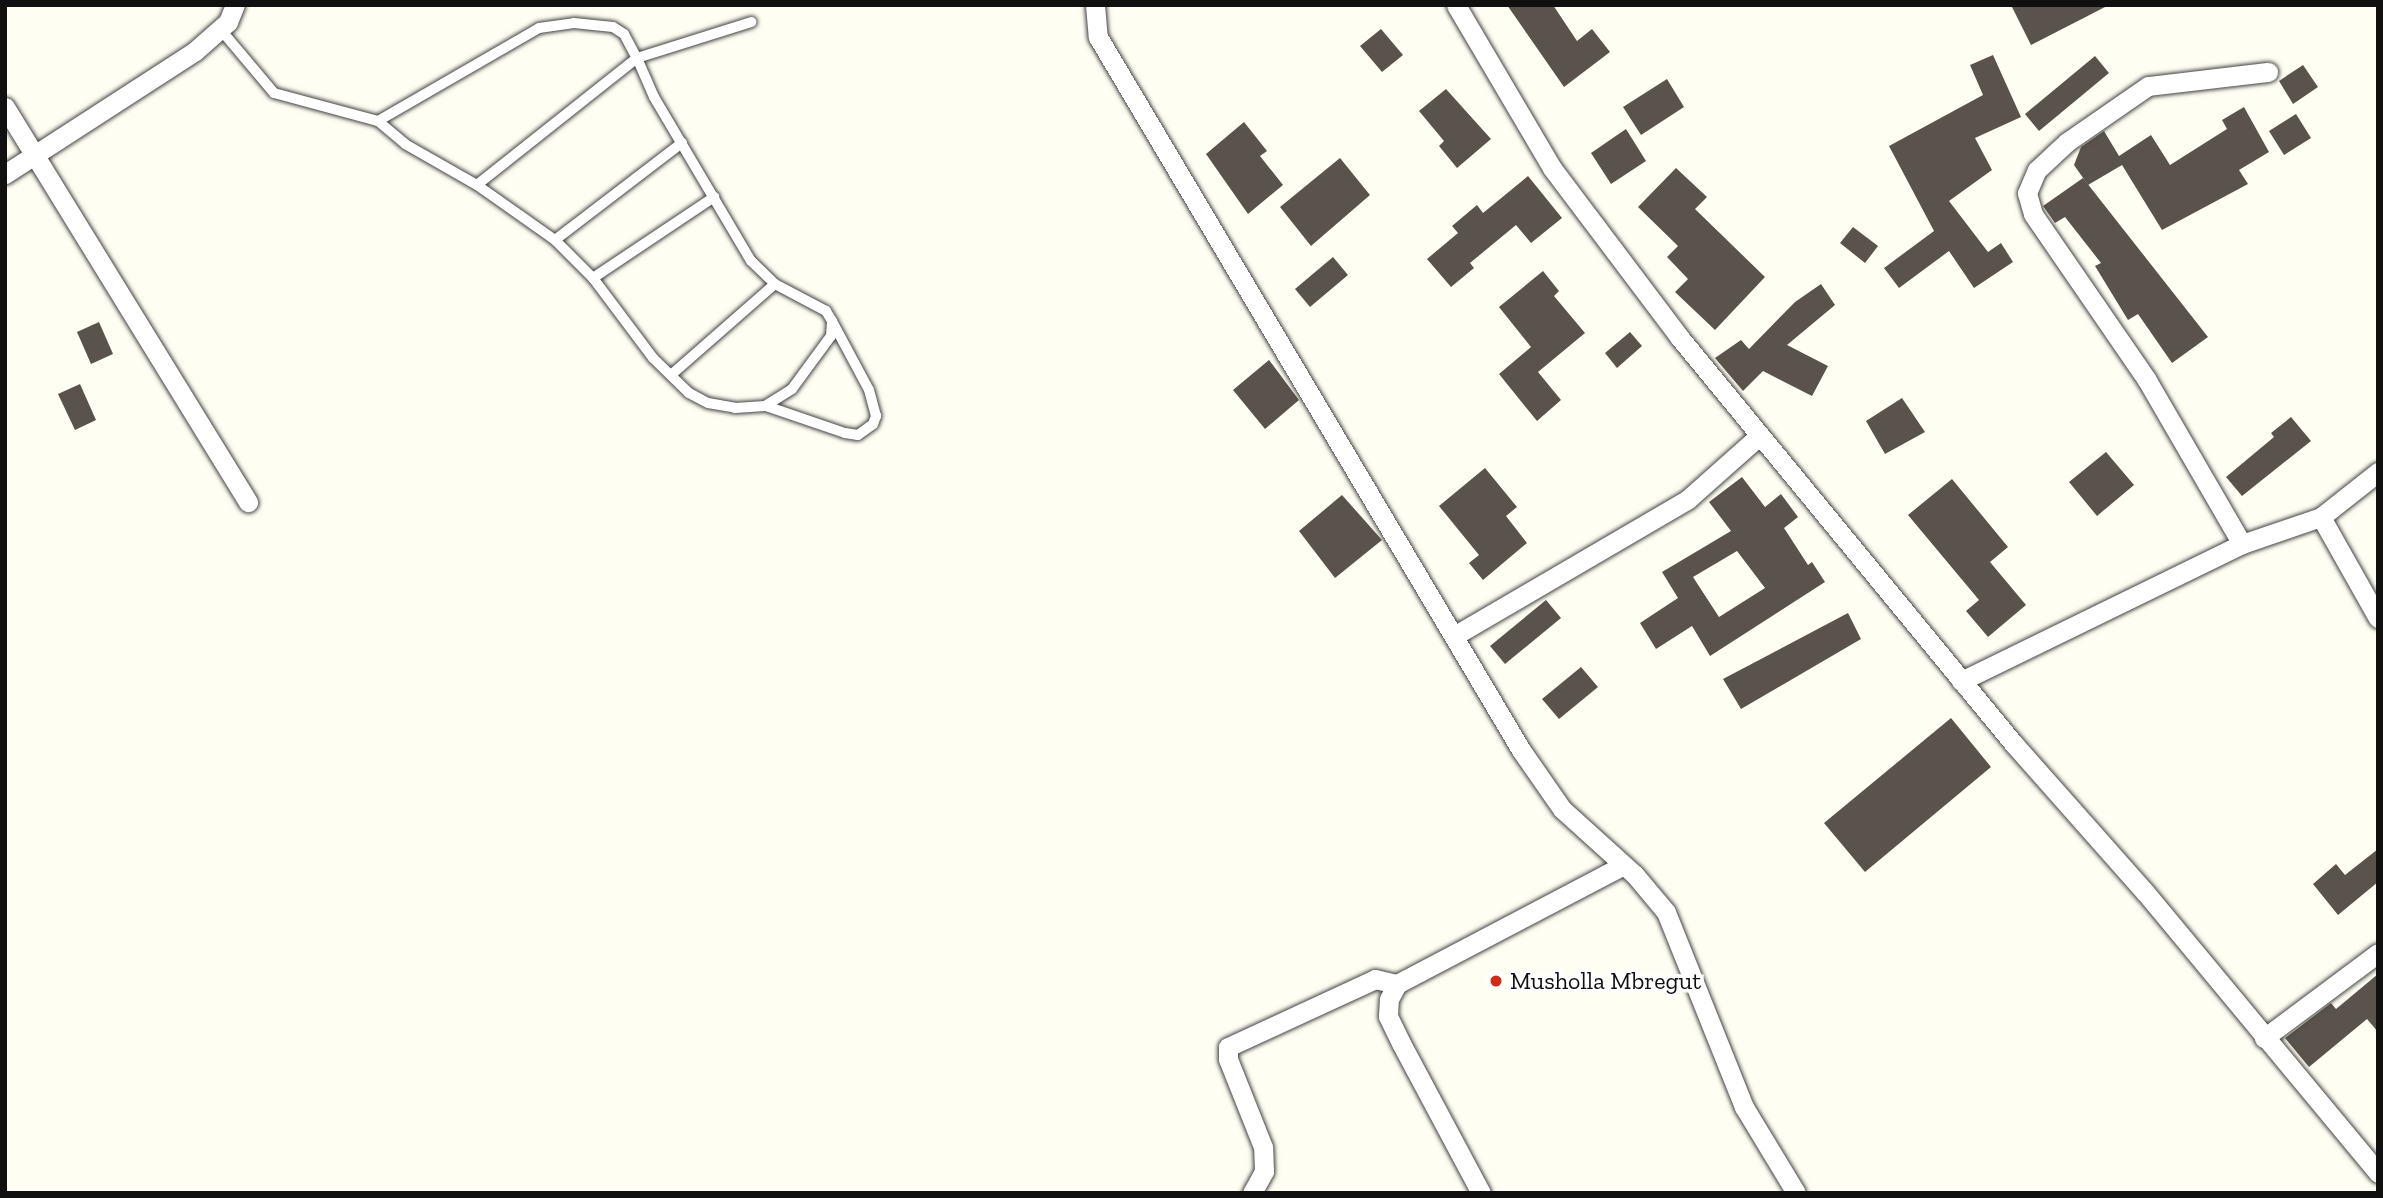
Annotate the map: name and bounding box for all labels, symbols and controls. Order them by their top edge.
place label: Musholla Mbregut [1510,967,1701,995]
marker: Musholla Mbregut [1488,973,1504,989]

